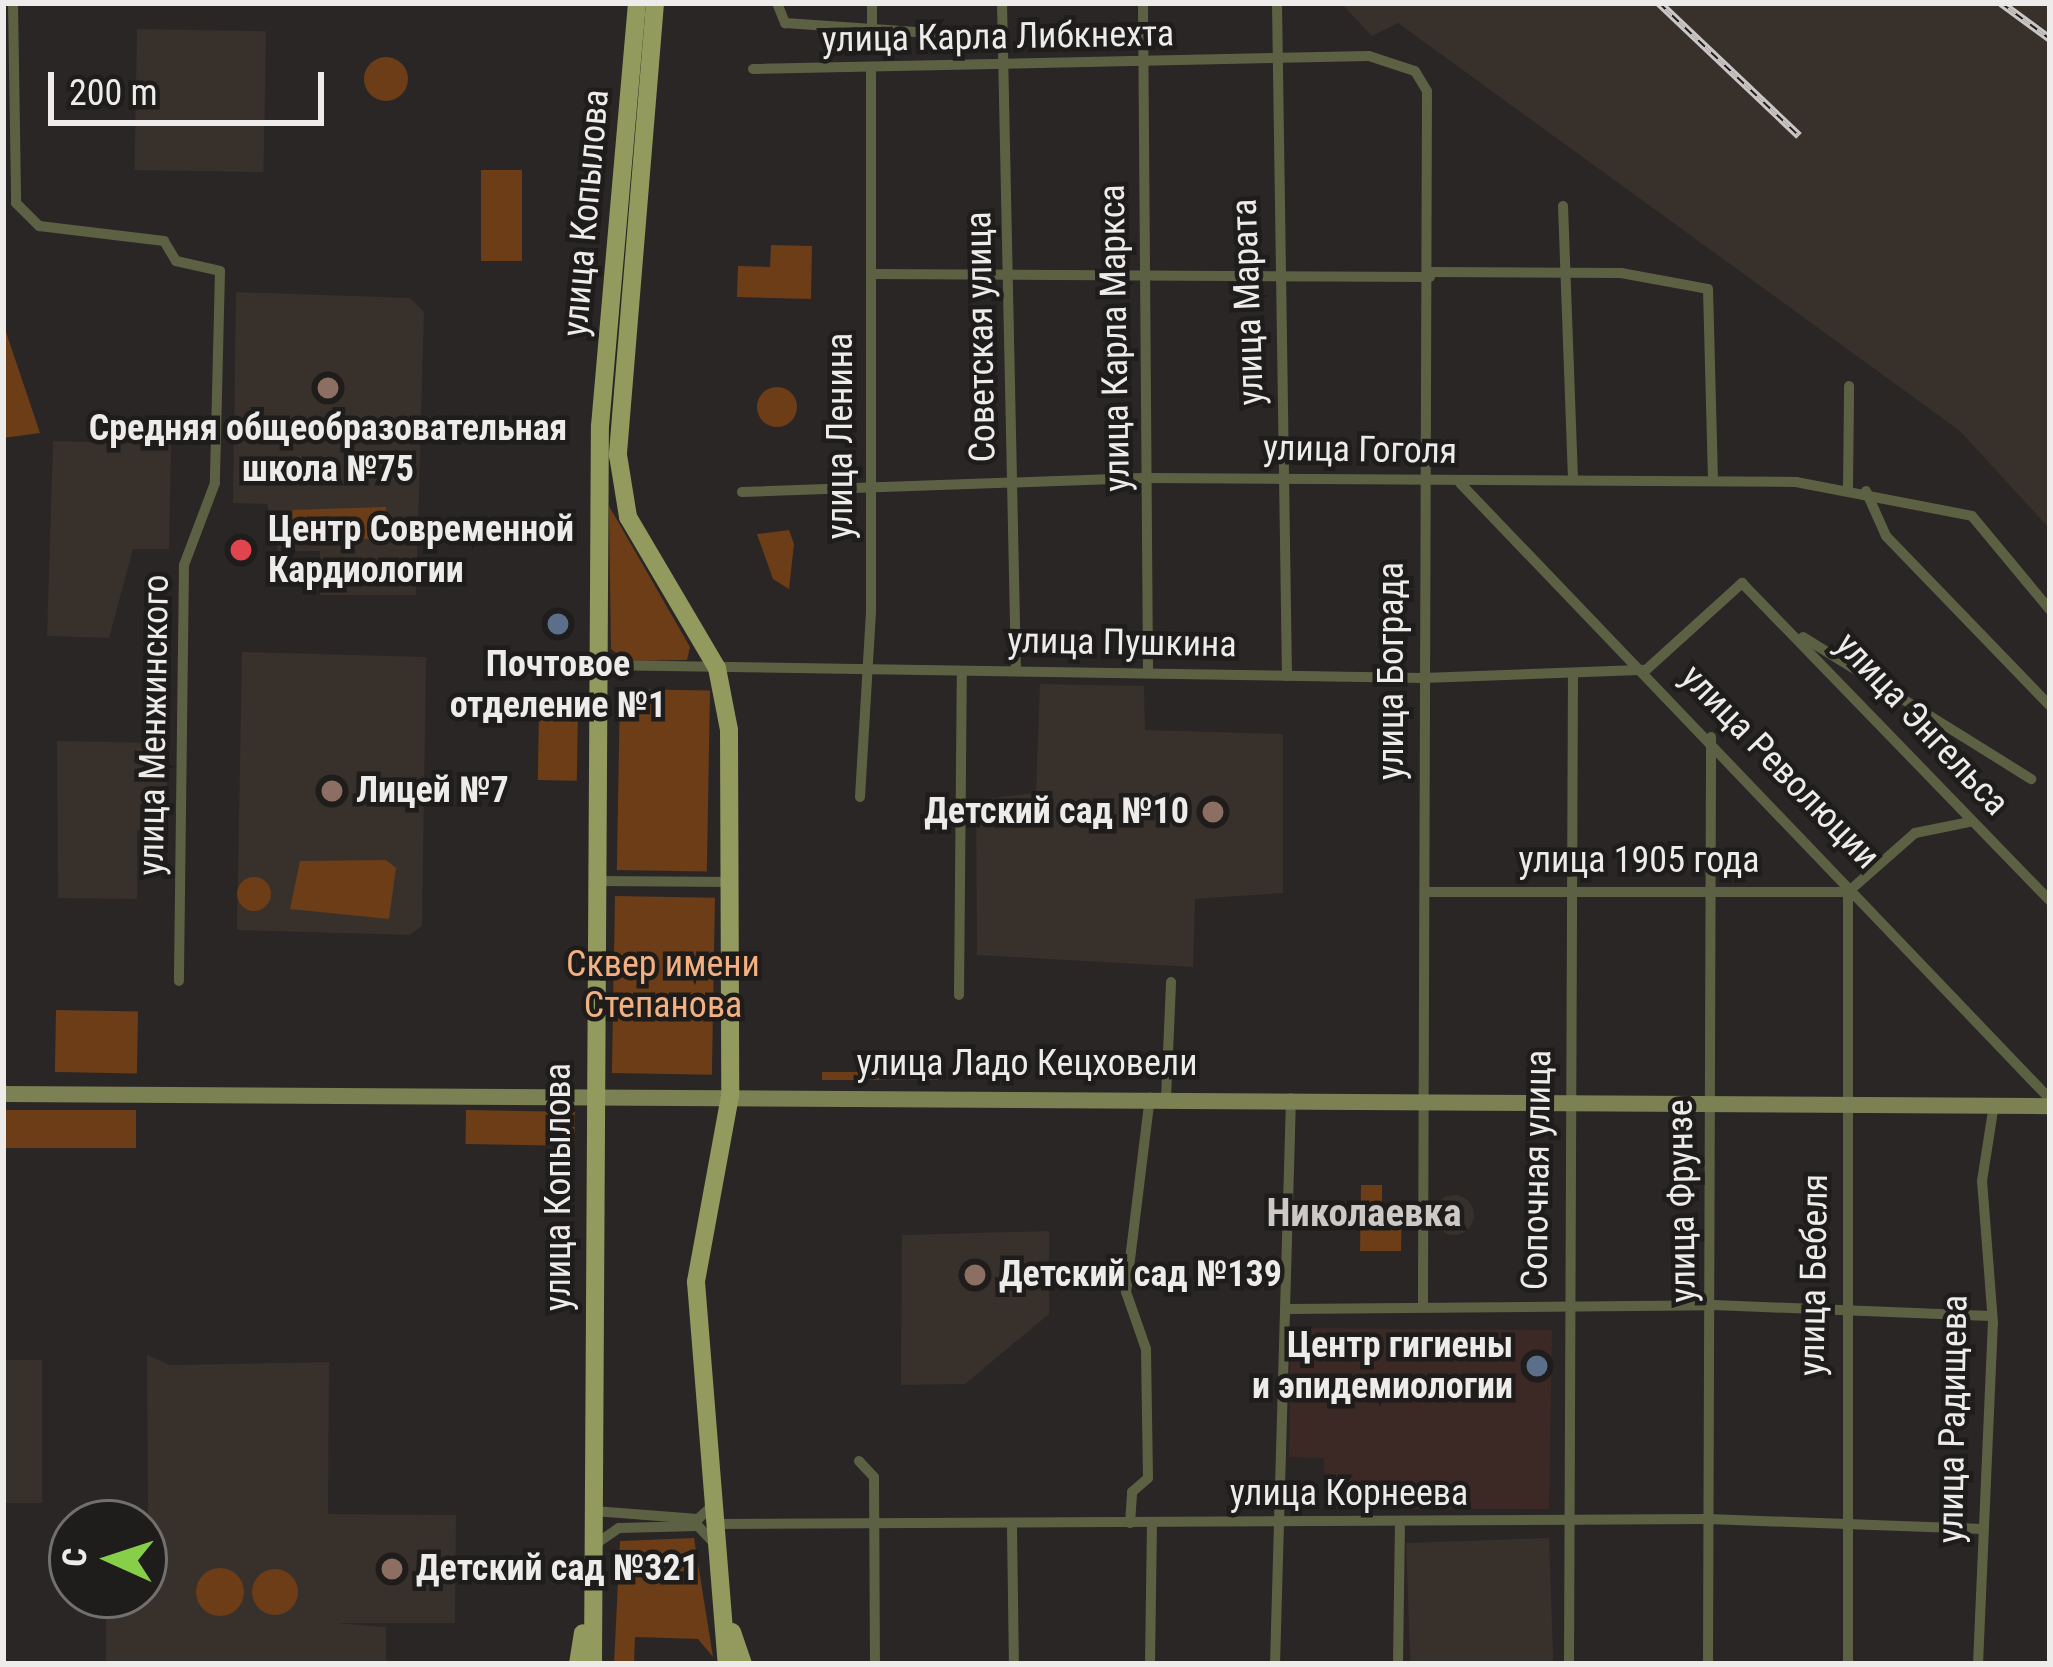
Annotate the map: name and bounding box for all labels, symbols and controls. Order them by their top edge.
street label: улица Карла Либкнехта [821,12,1175,62]
scale bar [54,48,330,122]
text: 200 m [69,72,158,114]
street label: улица Копылова [554,88,618,338]
street label: улица Карла Маркса [1091,184,1139,492]
street label: улица Марата [1223,198,1273,406]
street label: Советская улица [957,211,1005,463]
street label: улица Ленина [819,333,863,539]
marker: Средняя общеобразовательная школа №75 [315,375,341,401]
place label: Средняя общеобразовательная школа №75 [89,406,567,491]
street label: улица Гоголя [1263,427,1457,473]
place label: Центр Современной Кардиологии [268,507,574,592]
marker: Центр Современной Кардиологии [225,534,257,566]
street label: улица Бограда [1370,562,1414,780]
street label: улица Менжинского [130,574,178,876]
marker: Почтовое отделение №1 [545,611,571,637]
street label: улица Пушкина [1007,619,1237,667]
street label: улица Энгельса [1826,624,2018,824]
place label: Почтовое отделение №1 [450,642,666,727]
street label: улица Революции [1672,656,1888,878]
place label: Лицей №7 [356,769,509,813]
marker: Лицей №7 [319,778,345,804]
place label: Детский сад №10 [924,790,1189,834]
marker: Детский сад №10 [1200,799,1226,825]
street label: улица 1905 года [1518,839,1760,883]
park label: Сквер имени Степанова [566,942,760,1027]
street label: улица Ладо Кецховели [856,1042,1198,1086]
street label: Сопочная улица [1513,1049,1561,1291]
street label: улица Копылова [537,1063,581,1311]
street label: улица Фрунзе [1659,1099,1705,1303]
street label: улица Бебеля [1791,1174,1837,1376]
district label: Николаевка [1266,1190,1462,1236]
place label: Детский сад №139 [999,1253,1282,1297]
marker: Детский сад №139 [962,1262,988,1288]
street label: улица Радищева [1929,1294,1977,1544]
place label: Центр гигиены и эпидемиологии [1252,1323,1513,1408]
marker: Центр гигиены и эпидемиологии [1524,1353,1550,1379]
street label: улица Корнеева [1230,1472,1468,1516]
north arrow [48,1499,168,1619]
text: С [55,1547,95,1568]
place label: Детский сад №321 [416,1547,699,1591]
marker: Детский сад №321 [379,1556,405,1582]

